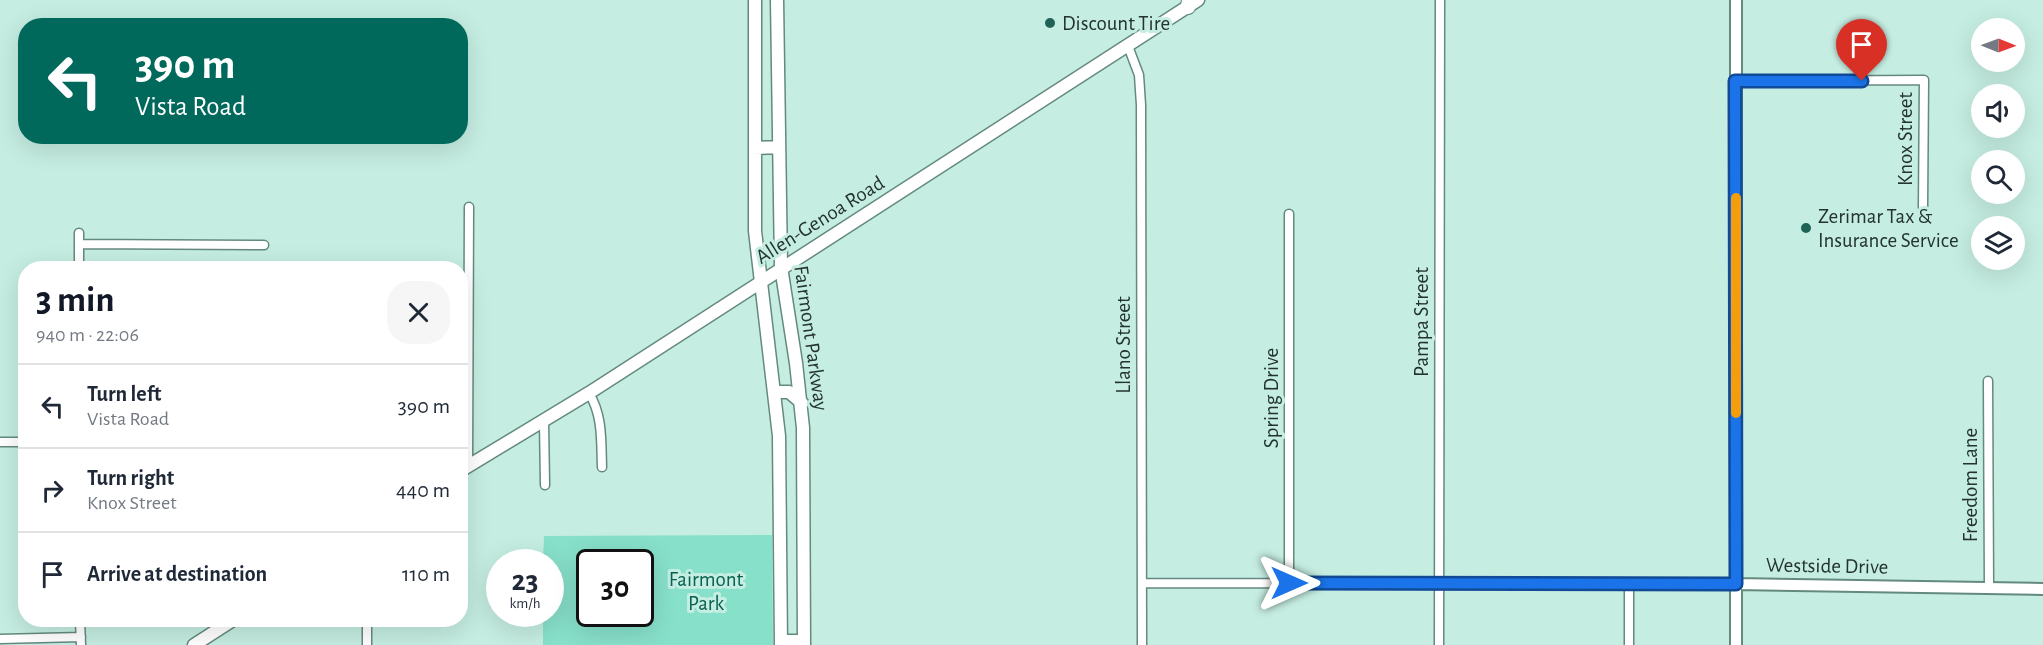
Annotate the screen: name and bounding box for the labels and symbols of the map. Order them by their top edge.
place label: Discount Tire [1062,13,1170,34]
marker: Discount Tire [1043,16,1057,30]
north arrow [1971,18,2025,72]
pin [1836,19,1887,81]
street label: Knox Street [1895,92,1916,186]
street label: Allen-Genoa Road [752,172,888,268]
place label: Zerimar Tax & Insurance Service [1818,206,1959,251]
marker: Zerimar Tax & Insurance Service [1799,221,1813,235]
street label: Fairmont Parkway [790,264,832,412]
street label: Pampa Street [1411,267,1432,377]
street label: Llano Street [1113,296,1134,394]
street label: Spring Drive [1261,348,1282,448]
street label: Freedom Lane [1960,428,1981,542]
speed limit sign: 30 [576,549,654,627]
position arrow [1257,551,1321,615]
street label: Westside Drive [1766,554,1888,578]
park label: Fairmont Park [669,569,744,614]

